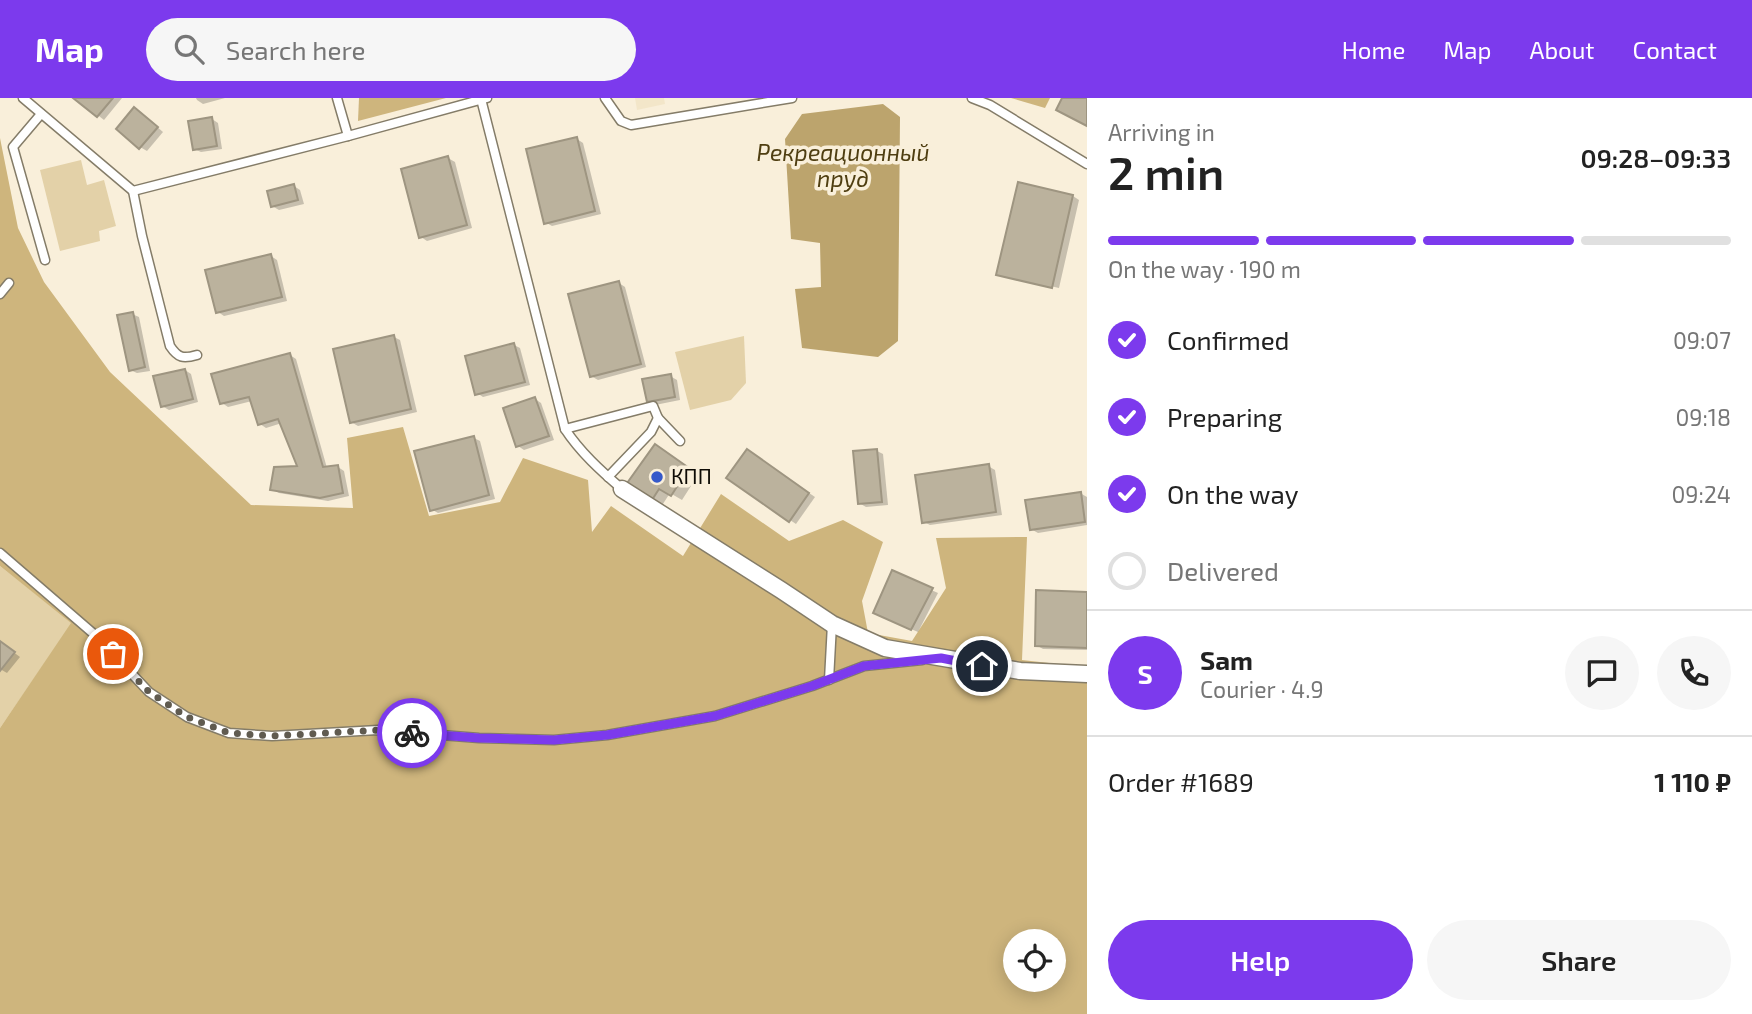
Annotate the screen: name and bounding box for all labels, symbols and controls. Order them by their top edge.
search box [146,18,636,81]
text: Map [35,29,104,69]
icon: search [170,30,208,68]
text: Search here [226,34,365,65]
text: Home [1342,35,1405,64]
text: Map [1443,35,1491,64]
text: About [1529,35,1595,64]
text: Contact [1633,35,1717,64]
text: Arriving in [1108,118,1215,146]
water label: Рекреационный пруд [756,138,930,192]
text: 09:28–09:33 [1581,142,1731,173]
text: 2 min [1108,144,1224,199]
text: On the way · 190 m [1108,255,1301,283]
icon: check [1108,321,1146,359]
text: Confirmed [1167,324,1290,355]
text: 09:07 [1673,326,1731,354]
icon: check [1108,398,1146,436]
text: Preparing [1167,401,1282,432]
text: 09:18 [1675,403,1731,431]
place label: КПП [671,463,712,488]
marker: КПП [649,469,665,485]
icon: check [1108,475,1146,513]
text: On the way [1167,478,1298,509]
text: 09:24 [1671,480,1731,508]
text: Delivered [1167,555,1279,586]
pin [83,624,143,684]
icon: bag [94,635,132,673]
pin [952,636,1012,696]
button: chat [1565,636,1639,710]
button: phone [1657,636,1731,710]
text: Sam [1200,644,1253,675]
icon: home [963,647,1001,685]
text: S [1137,658,1153,689]
text: Courier · 4.9 [1200,675,1324,703]
courier [377,698,447,768]
icon: bike [393,714,431,752]
text: Order #1689 [1108,766,1254,797]
text: 1 110 ₽ [1654,766,1731,797]
button: Help [1108,920,1413,1000]
button: Share [1427,920,1731,1000]
map controls [1003,929,1066,992]
button: locate [1003,929,1066,992]

